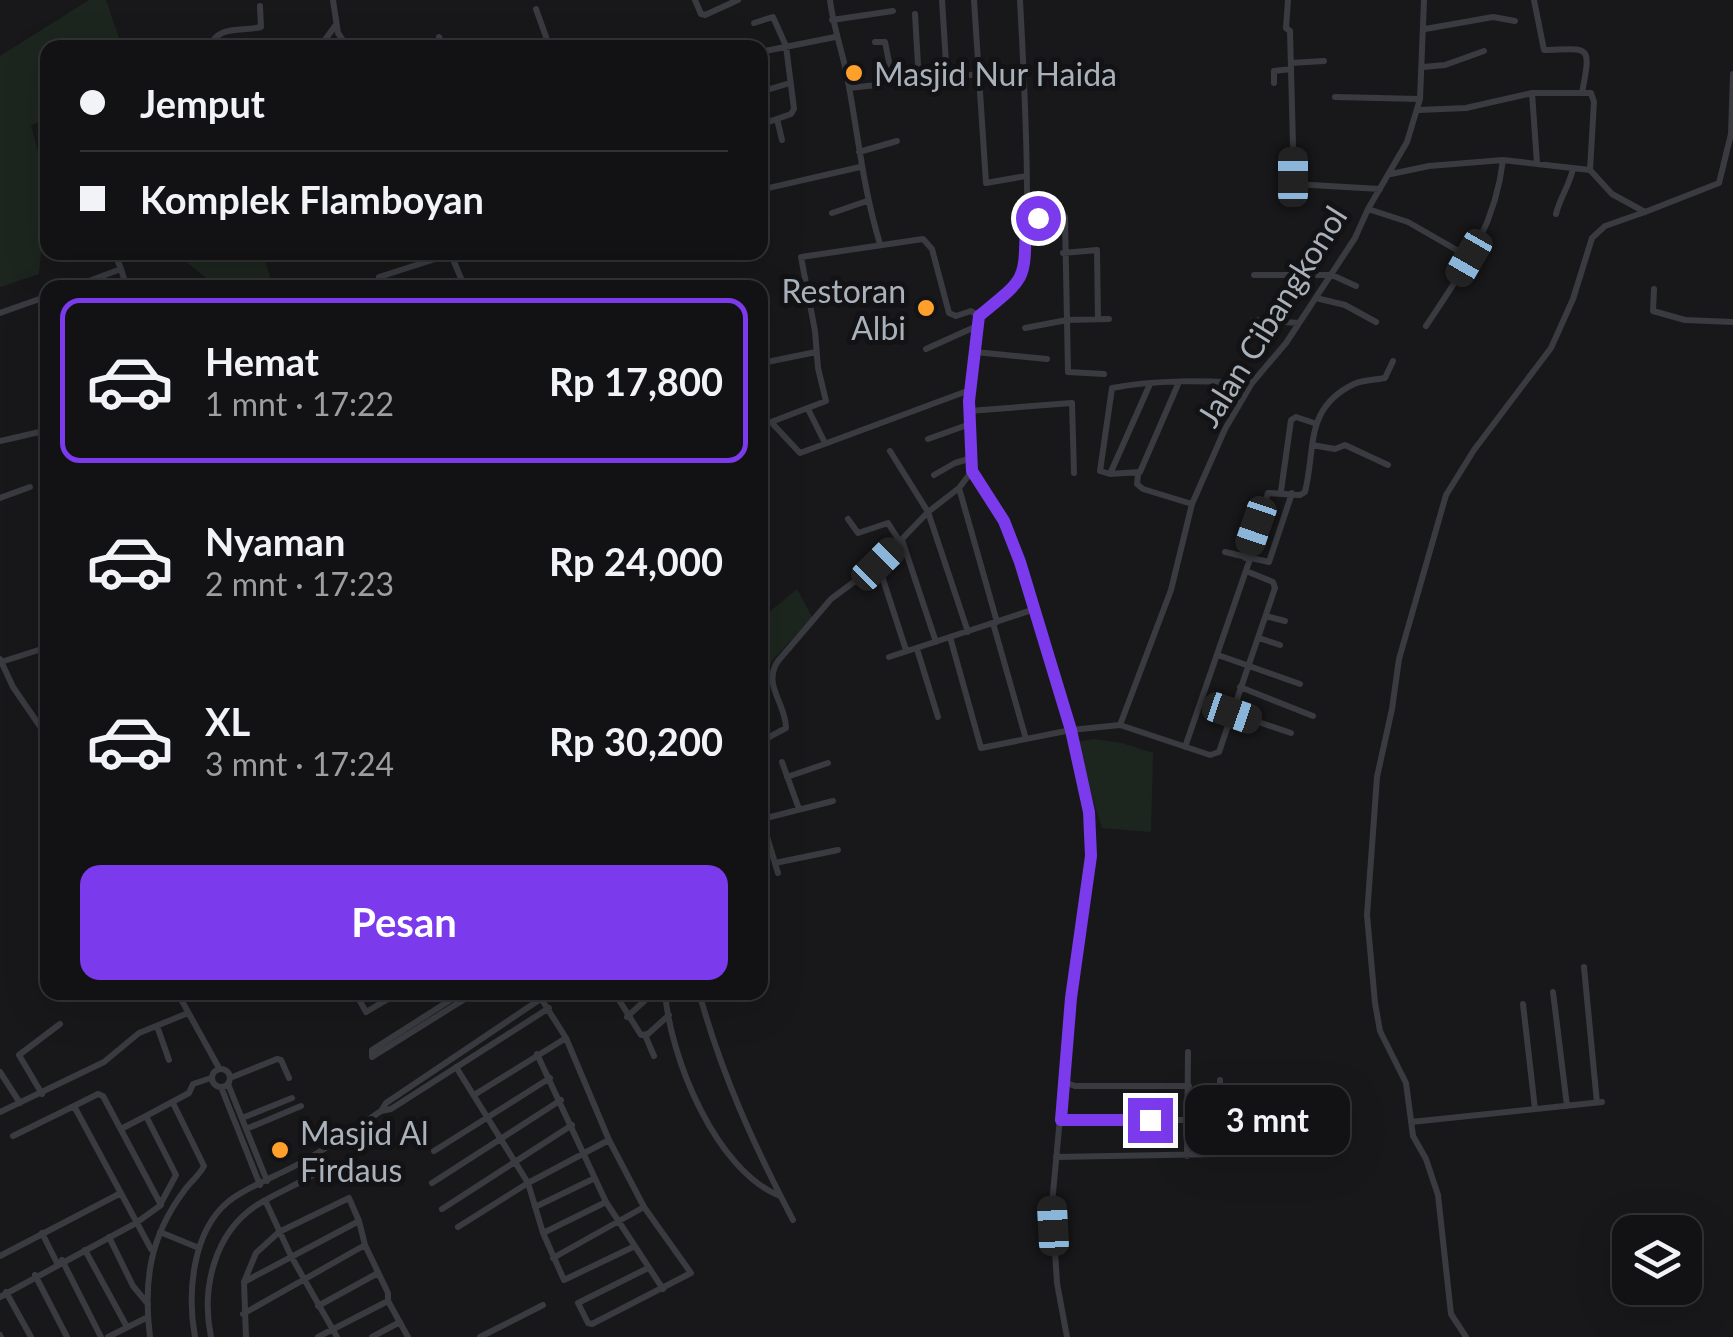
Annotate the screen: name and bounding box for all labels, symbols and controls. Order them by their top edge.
place label: Masjid Nur Haida [874,54,1117,93]
marker: Masjid Nur Haida [843,62,865,84]
text: Jemput [140,80,265,126]
car [1278,147,1308,207]
text: Komplek Flamboyan [140,176,484,222]
route start [1016,196,1061,241]
street label: Jalan Cibangkonol [1188,199,1354,433]
car [1441,225,1497,291]
place label: Restoran Albi [782,271,906,347]
marker: Restoran Albi [915,297,937,319]
icon: car [85,336,175,426]
text: Hemat [205,338,319,384]
text: Rp 17,800 [549,358,723,404]
text: 1 mnt · 17:22 [205,384,394,423]
car [1232,493,1280,559]
icon: car [85,516,175,606]
text: Nyaman [205,518,345,564]
car [846,532,910,596]
text: Rp 24,000 [549,538,723,584]
text: 2 mnt · 17:23 [205,564,394,603]
car [1199,689,1265,737]
icon: car [85,696,175,786]
text: XL [205,698,250,744]
text: Rp 30,200 [549,718,723,764]
text: 3 mnt · 17:24 [205,744,394,783]
button: Pesan [80,865,728,980]
callout: 3 mnt [1185,1085,1350,1155]
route end [1128,1098,1173,1143]
text: 3 mnt [1226,1100,1309,1139]
place label: Masjid Al Firdaus [300,1113,429,1189]
marker: Masjid Al Firdaus [269,1139,291,1161]
car [1036,1195,1070,1257]
map controls [1612,1215,1702,1305]
button: layers [1612,1215,1702,1305]

